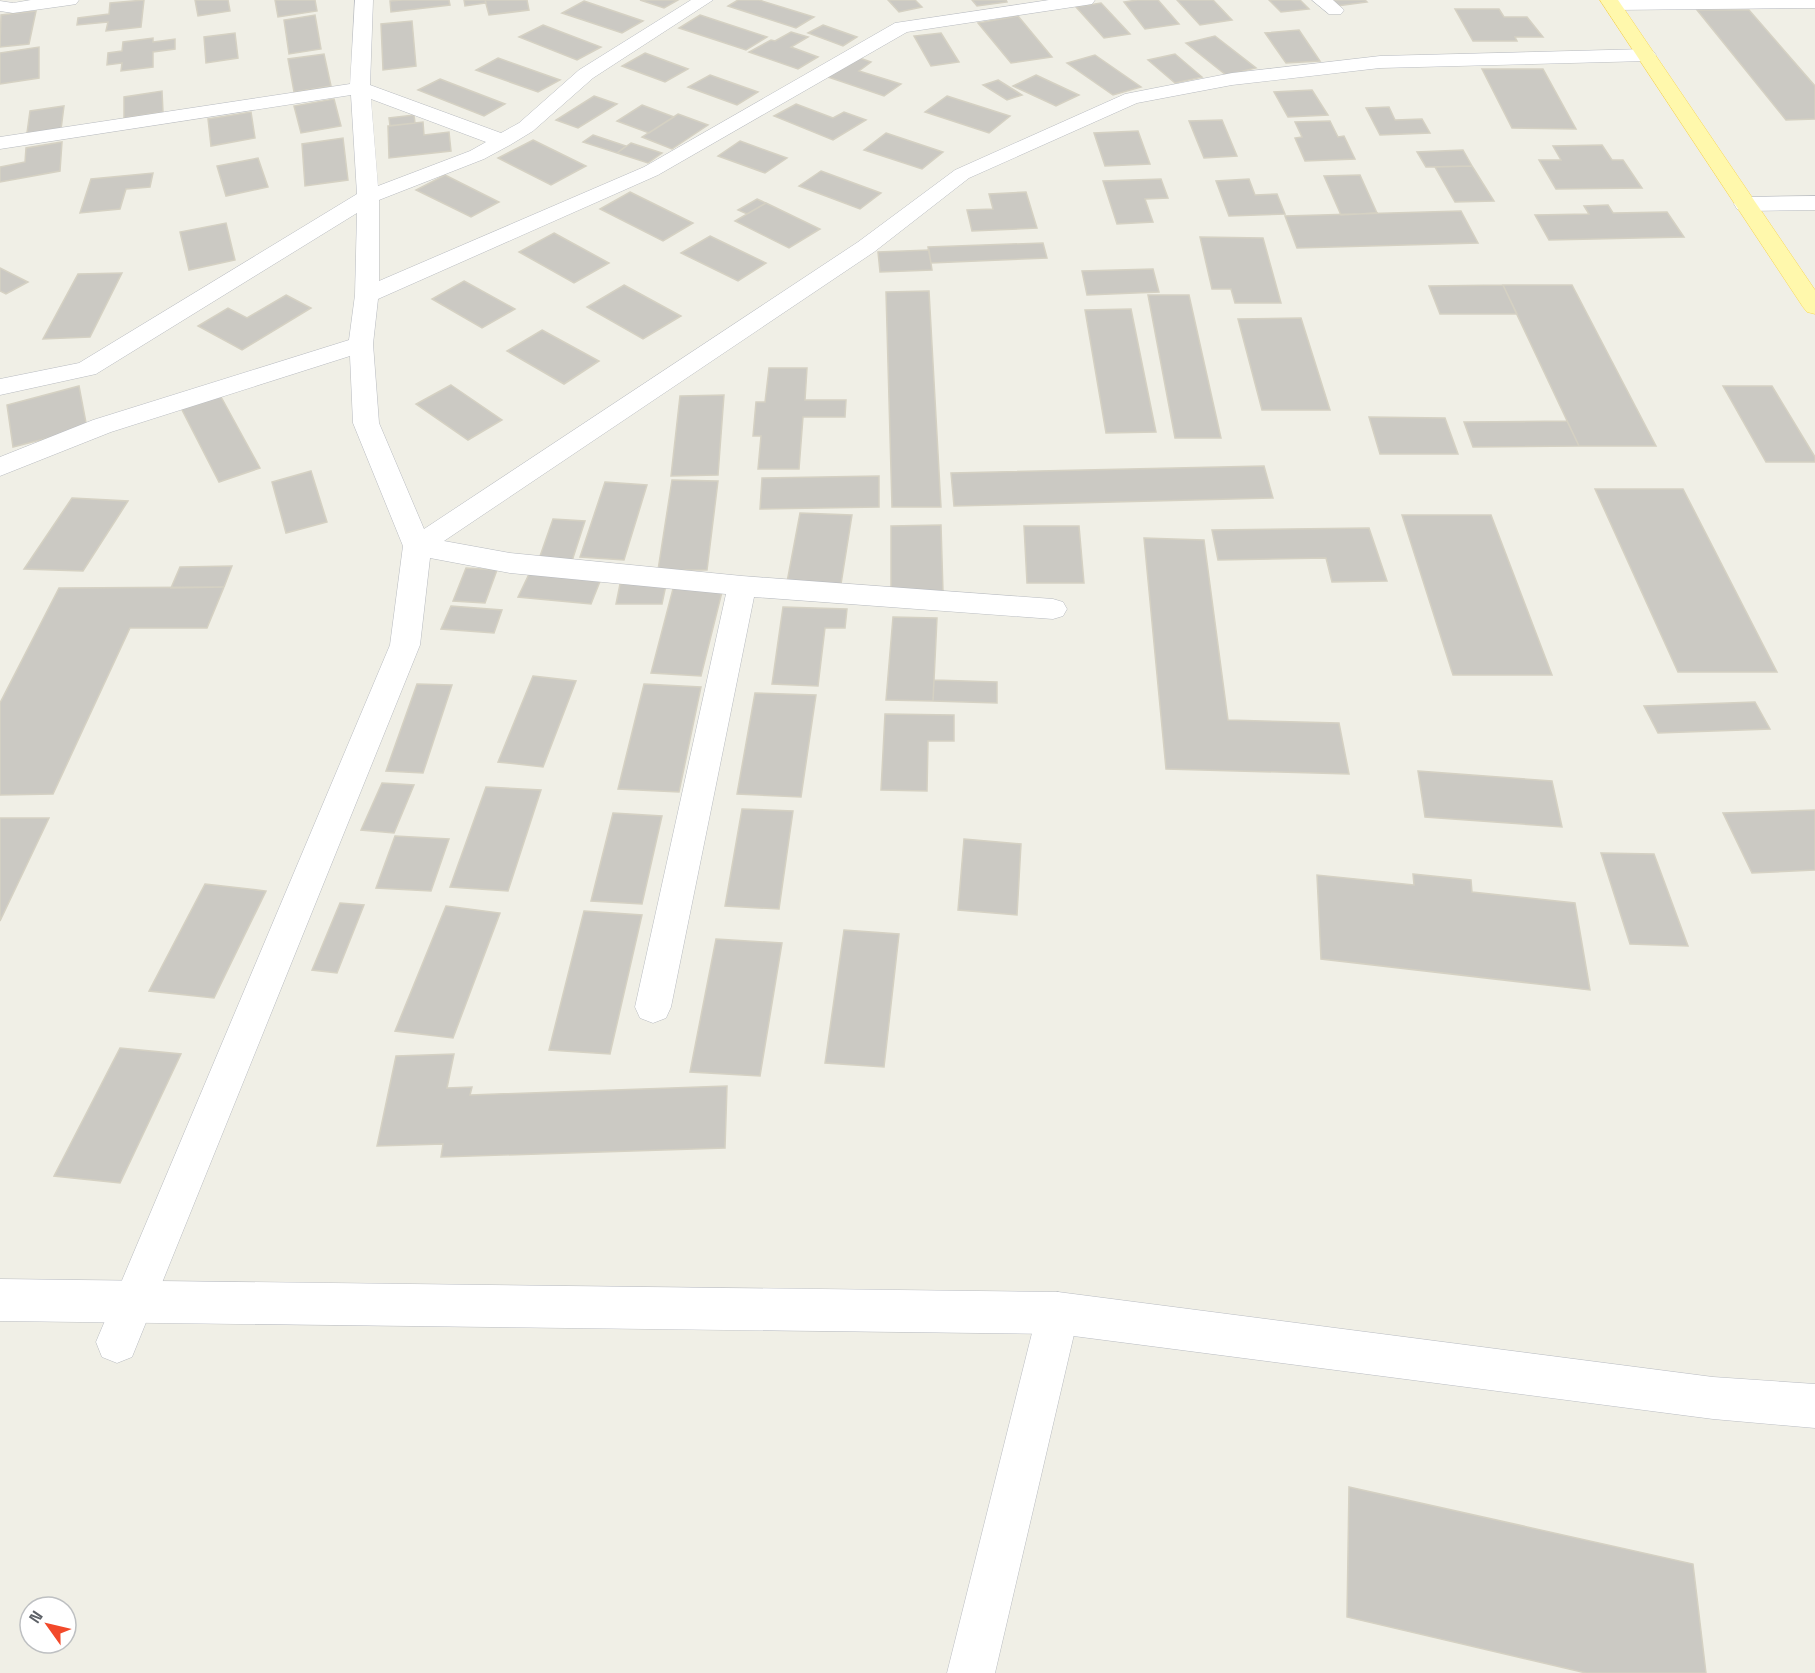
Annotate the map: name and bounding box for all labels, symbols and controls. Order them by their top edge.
north arrow [18,1595,78,1655]
text: N [24,1607,48,1627]

